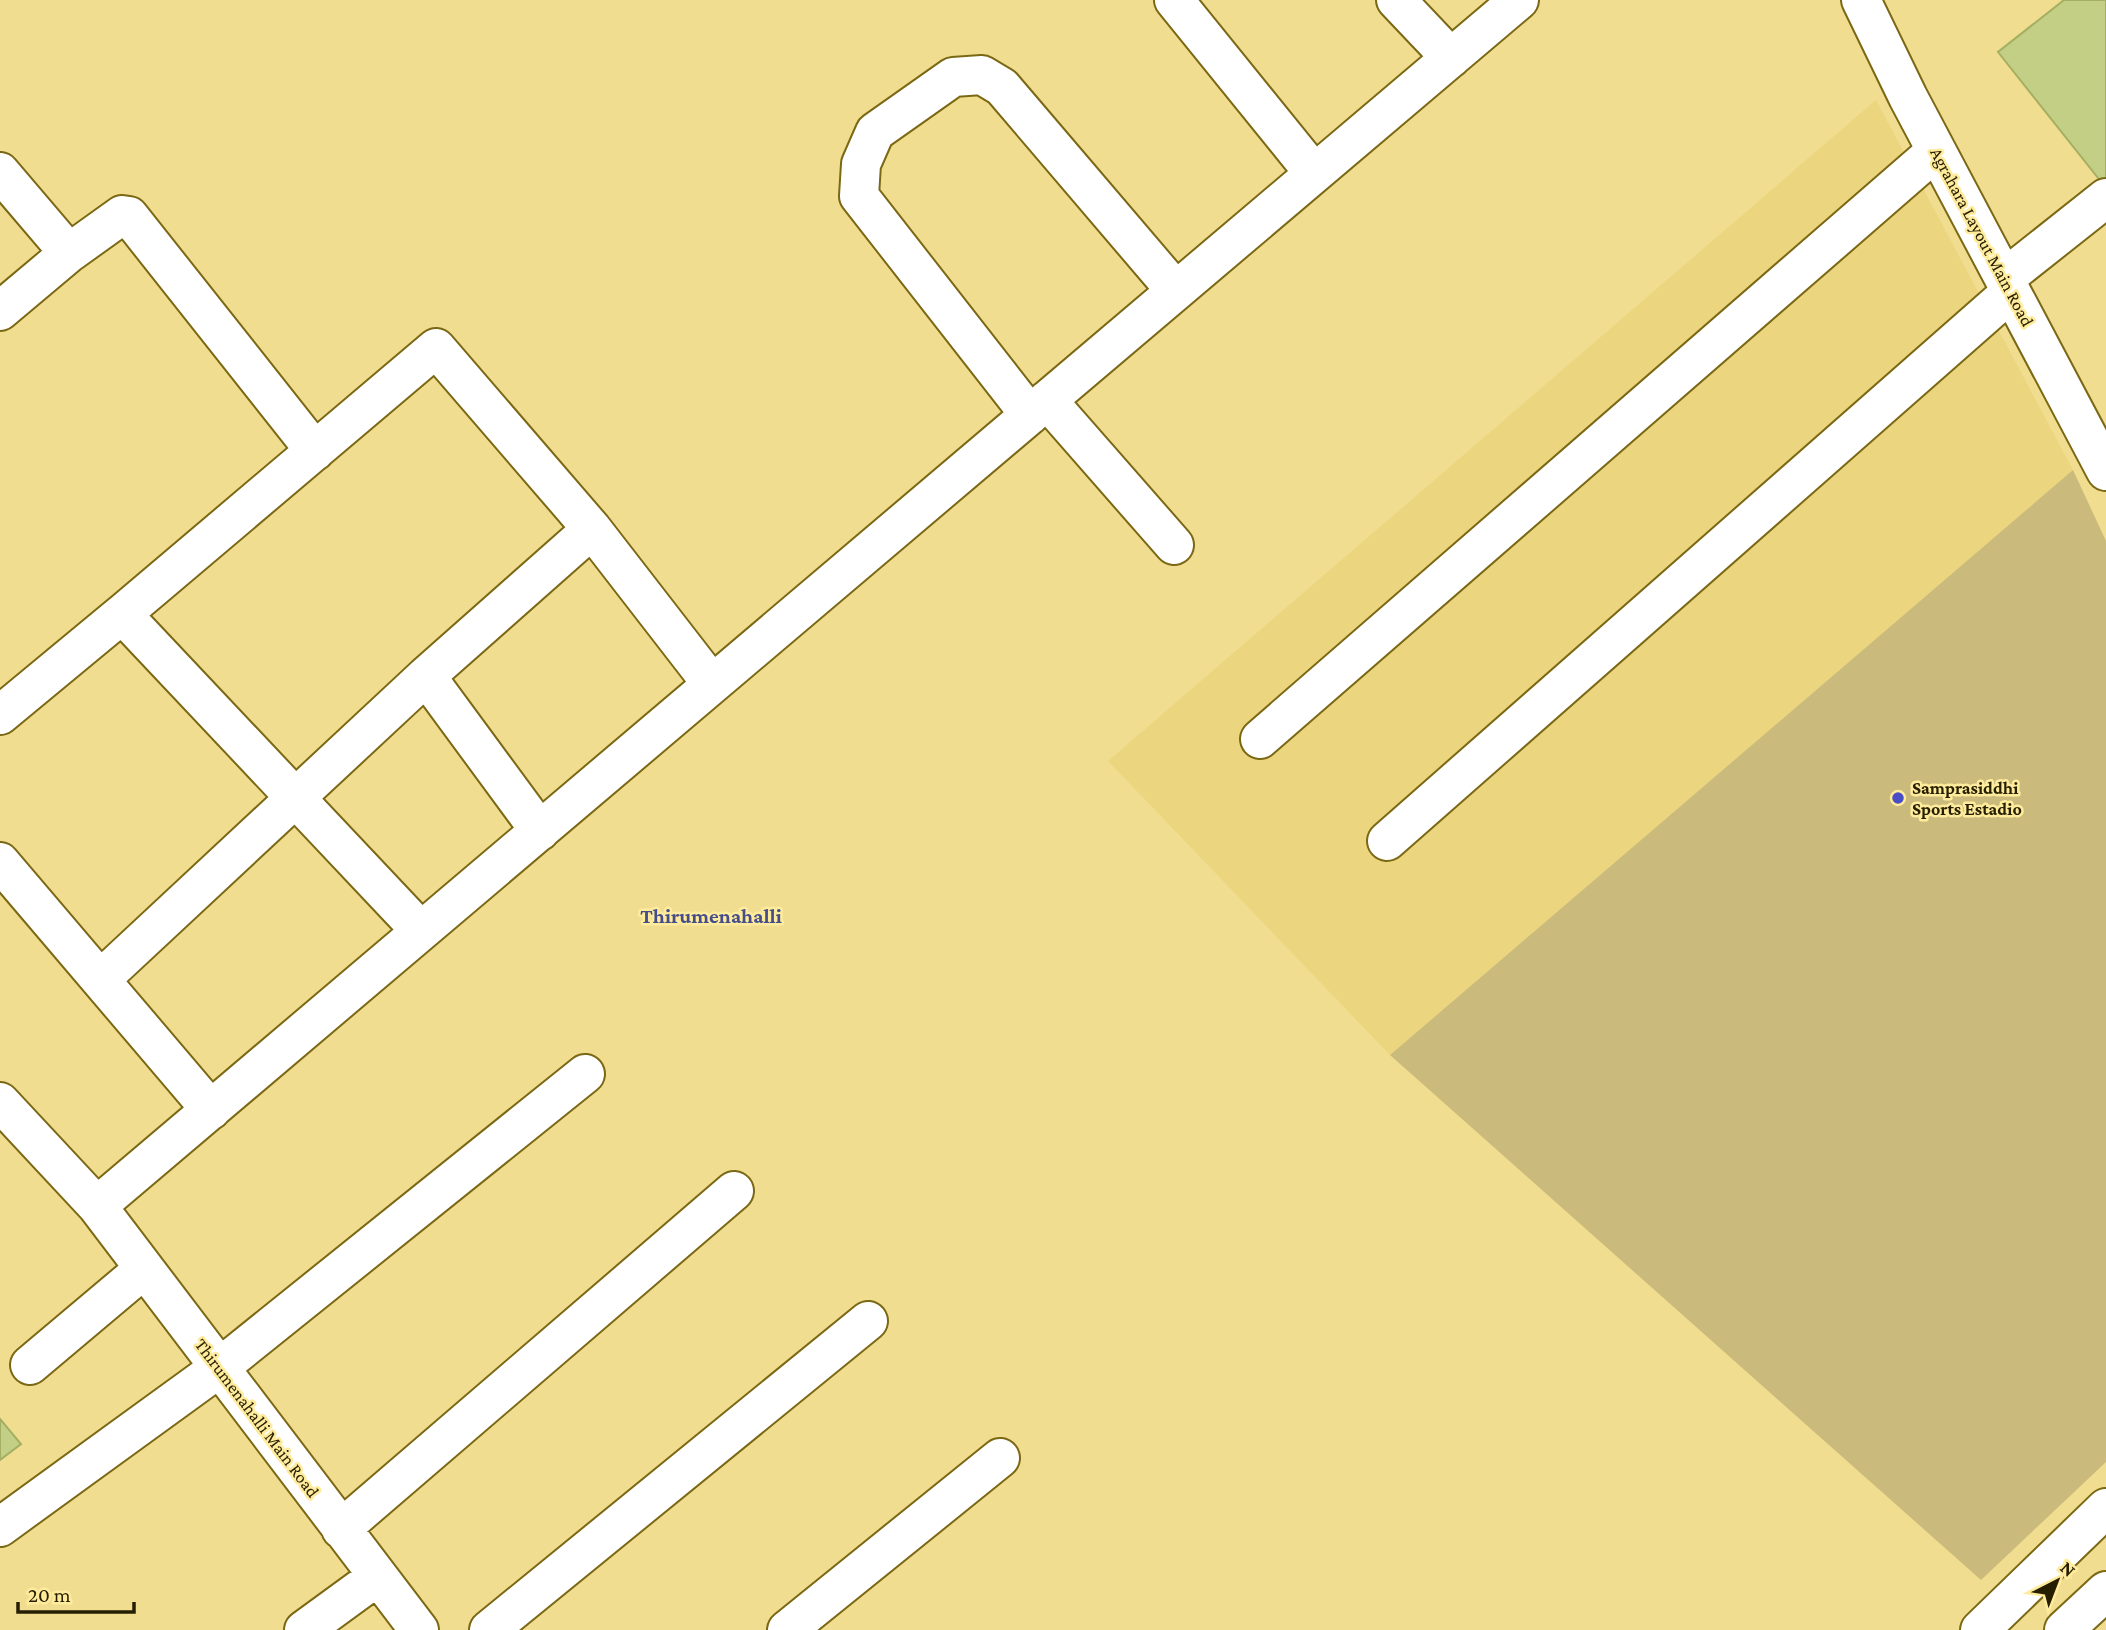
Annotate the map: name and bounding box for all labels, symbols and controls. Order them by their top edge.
street label: Agrahara Layout Main Road [1926,144,2038,330]
place label: Samprasiddhi Sports Estadio [1912,778,2022,819]
marker: Samprasiddhi Sports Estadio [1890,790,1906,806]
district label: Thirumenahalli [640,904,782,928]
street label: Thirumenahalli Main Road [191,1335,324,1502]
north arrow [2022,1546,2092,1616]
text: N [2056,1557,2080,1581]
scale bar [18,1570,133,1614]
text: 20 m [28,1583,71,1607]

